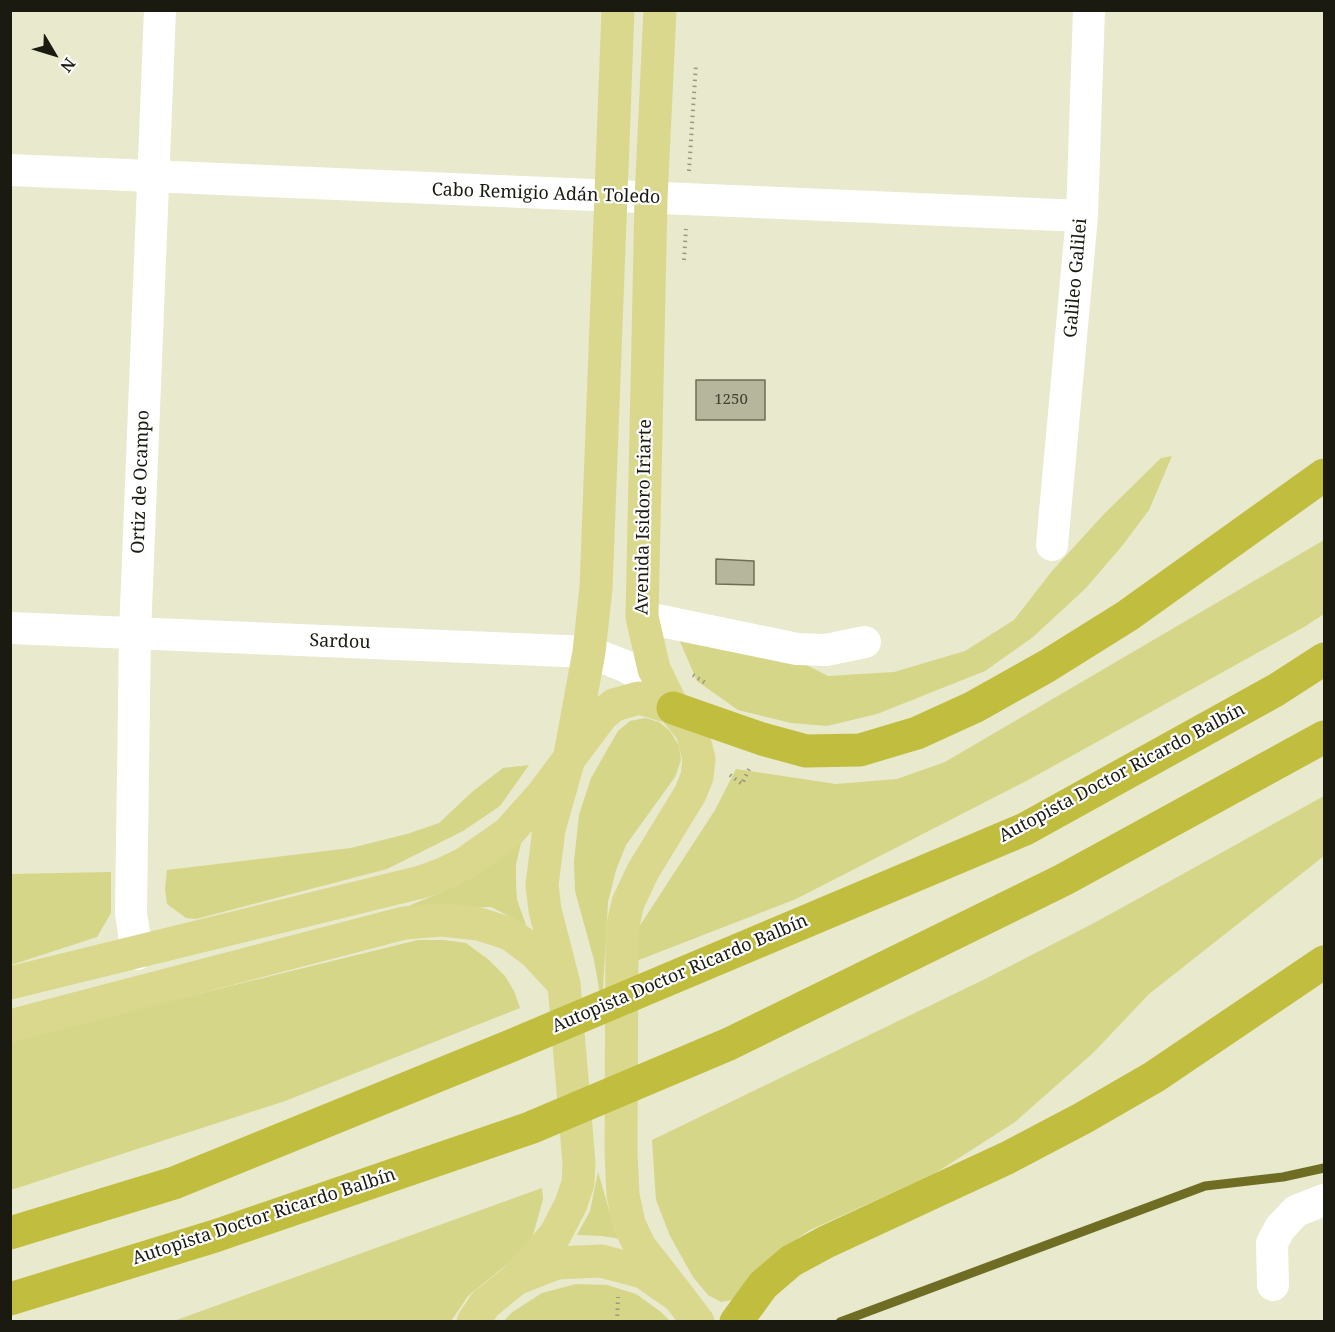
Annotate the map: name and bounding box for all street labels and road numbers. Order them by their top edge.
street label: Cabo Remigio Adán Toledo [431,179,661,209]
street label: Galileo Galilei [1060,217,1092,339]
street label: Ortiz de Ocampo [128,410,154,554]
street label: Avenida Isidoro Iriarte [631,419,657,615]
street label: Sardou [309,630,371,654]
street label: Autopista Doctor Ricardo Balbín [995,699,1249,847]
street label: Autopista Doctor Ricardo Balbín [549,910,811,1038]
street label: Autopista Doctor Ricardo Balbín [129,1164,399,1270]

